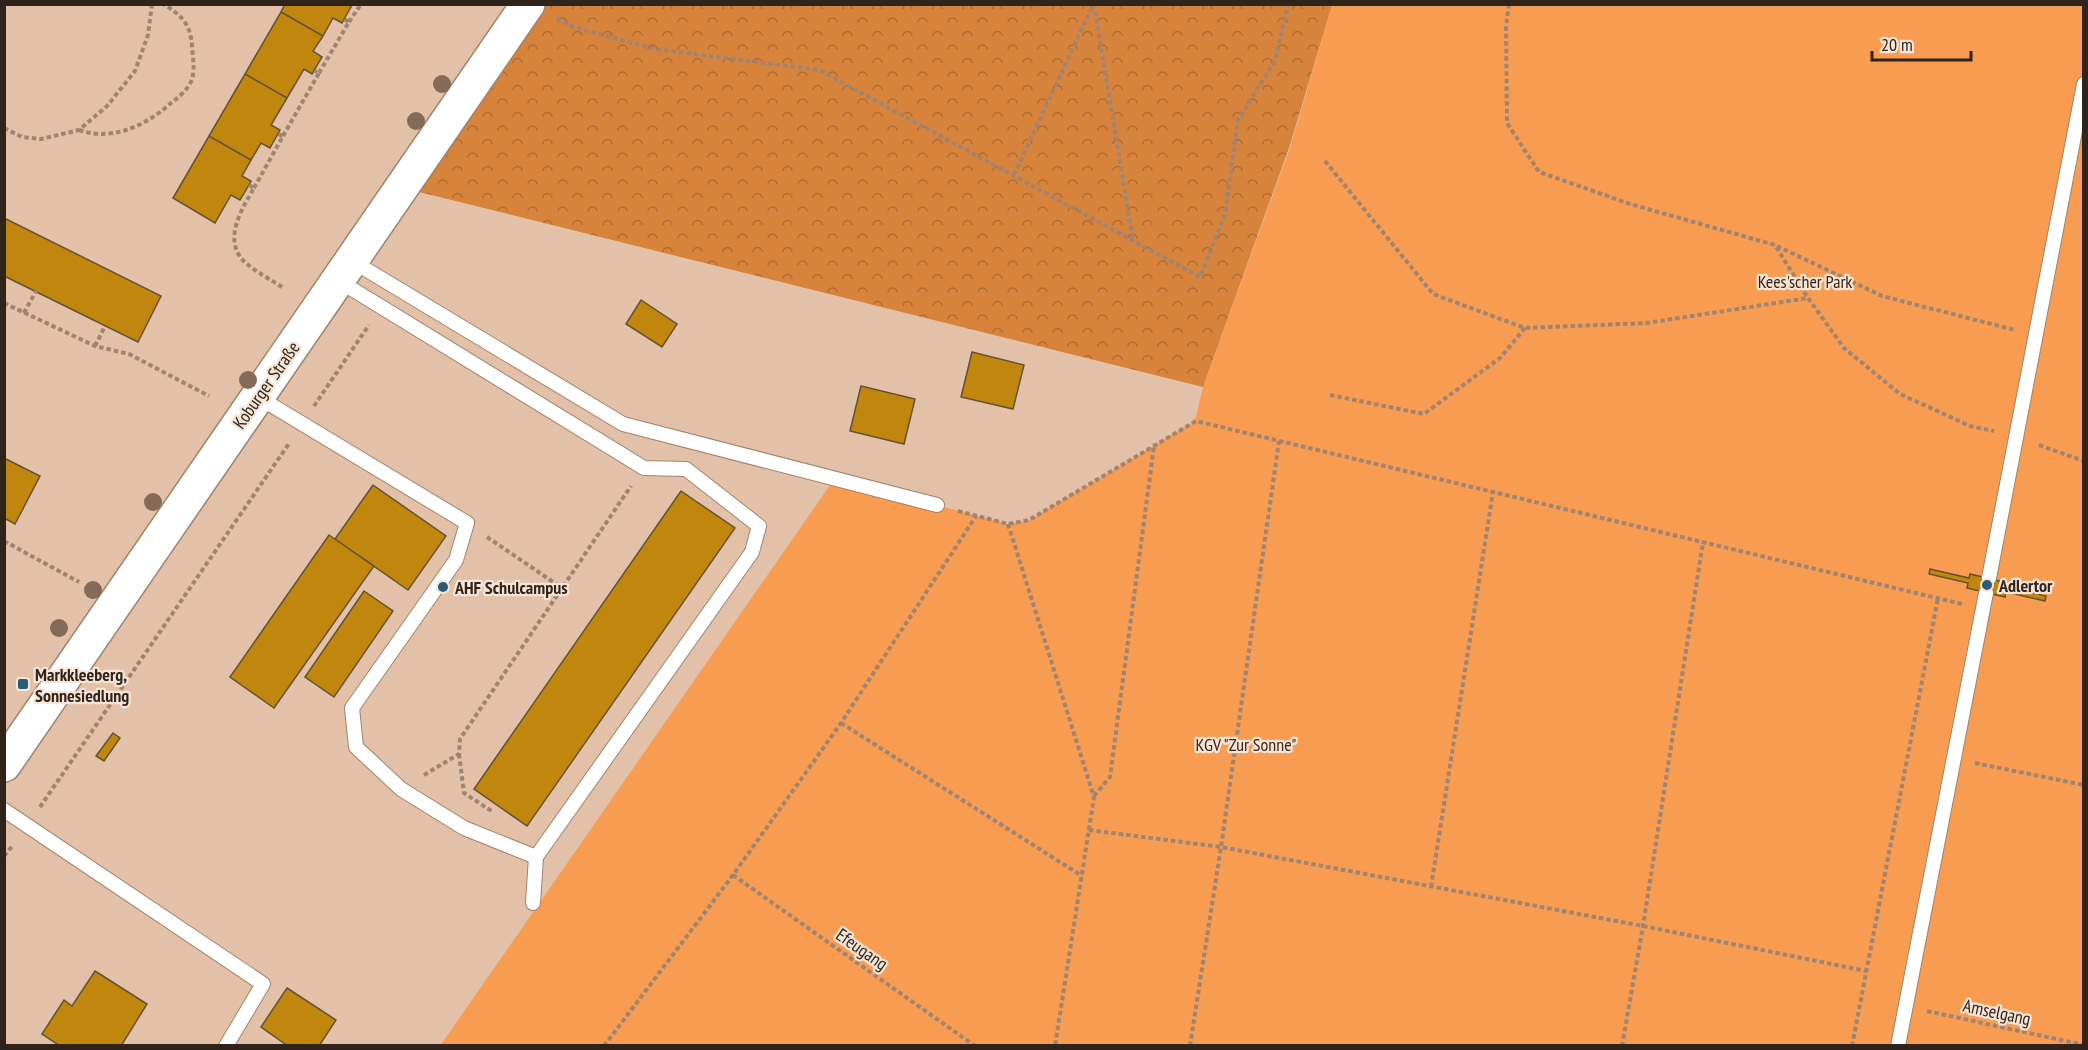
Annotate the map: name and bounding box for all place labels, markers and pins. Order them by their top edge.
place label: Adlertor [1998,574,2053,597]
place label: AHF Schulcampus [454,576,568,599]
marker: Adlertor [1980,578,1994,592]
marker: AHF Schulcampus [436,580,450,594]
place label: Markkleeberg, Sonnesiedlung [35,663,129,707]
marker: Markkleeberg, Sonnesiedlung [16,677,30,691]

